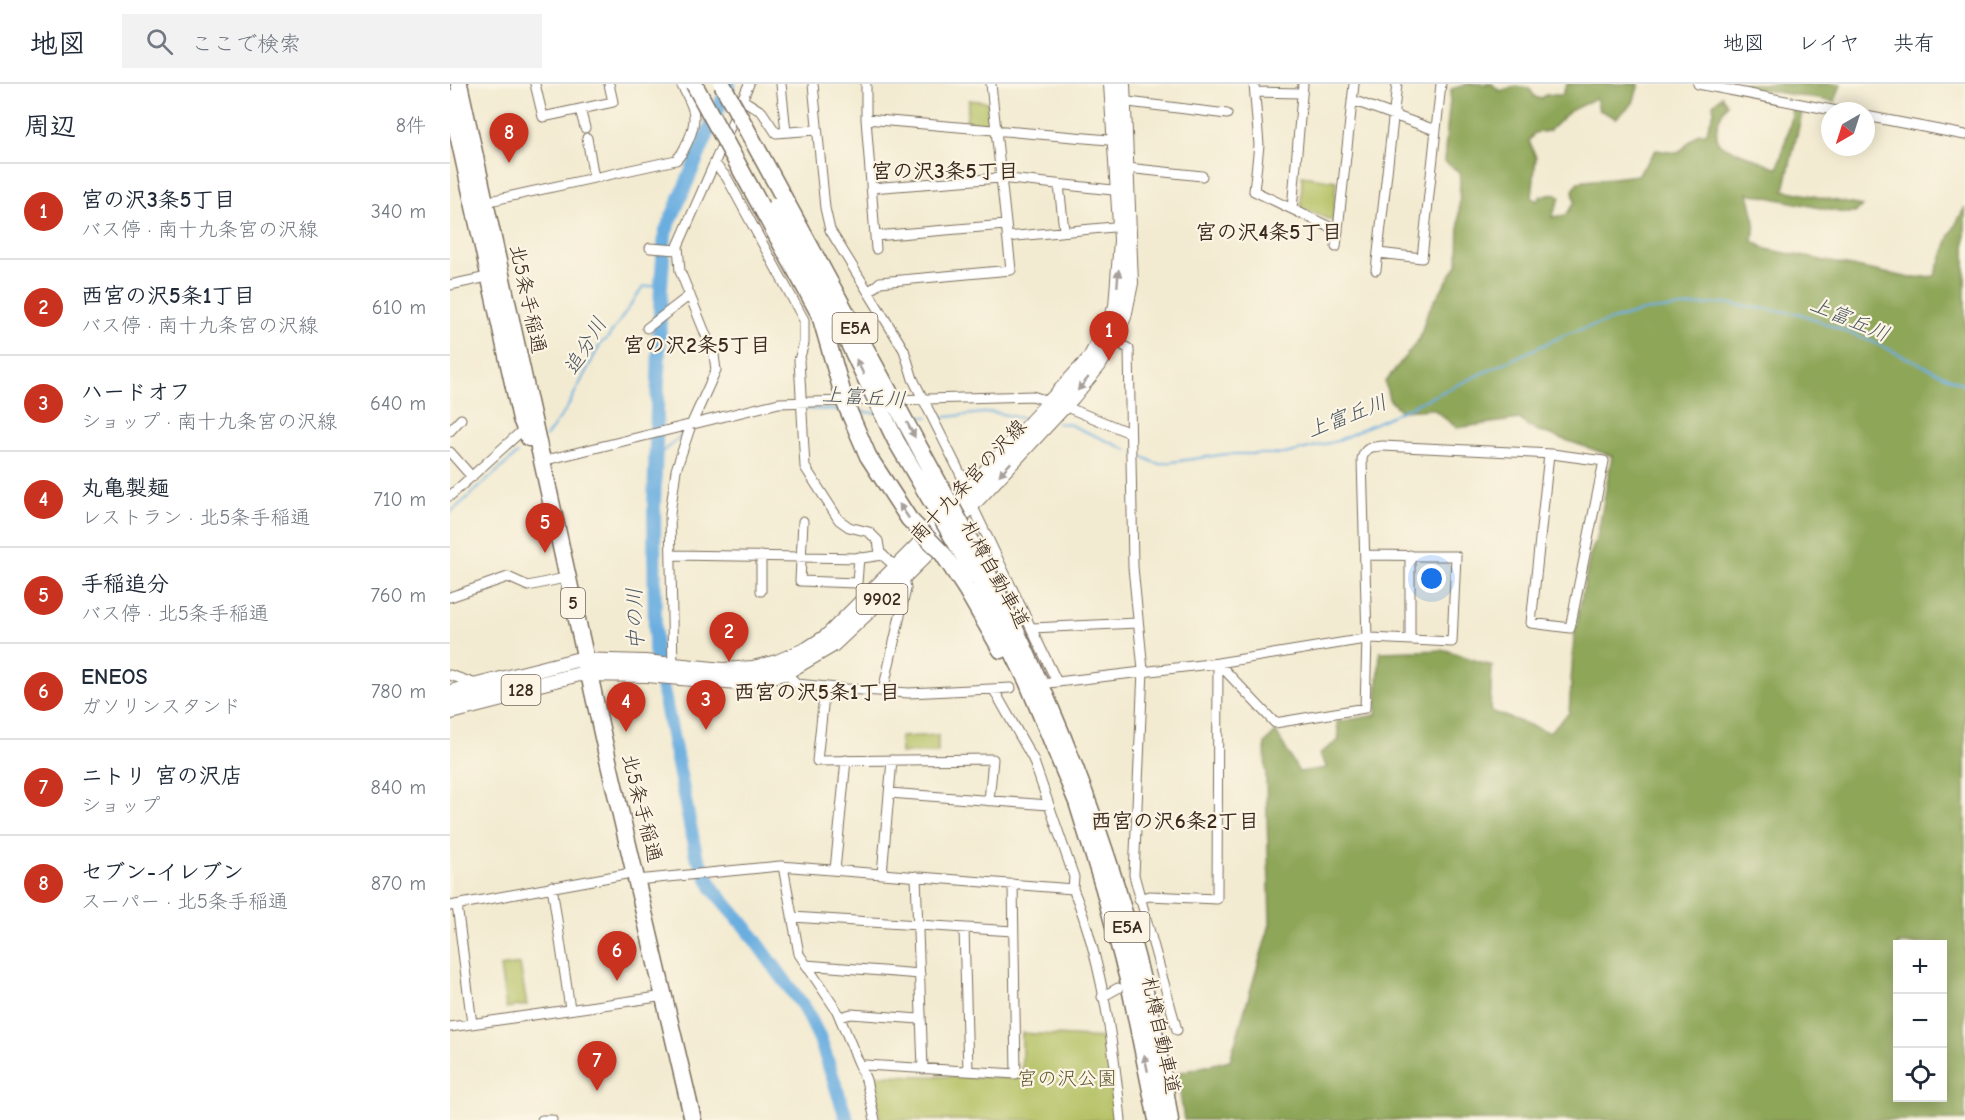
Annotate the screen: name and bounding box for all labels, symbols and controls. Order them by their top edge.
search box [122,14,542,68]
icon: search [143,25,176,58]
text: 地図 [30,28,86,60]
text: ここで検索 [191,31,301,57]
text: 地図 [1723,31,1765,55]
text: レイヤ [1798,31,1860,55]
text: 共有 [1893,31,1935,55]
north arrow [1821,102,1875,156]
text: 周辺 [24,112,76,142]
pin: 8 [490,113,528,163]
text: 8件 [396,114,426,137]
district label: 宮の沢3条5丁目 [871,159,1019,183]
text: 宮の沢3条5丁目 [81,187,236,213]
text: 1 [40,200,47,223]
text: 340 m [371,200,426,223]
text: バス停 · 南十九条宮の沢線 [81,218,318,241]
district label: 宮の沢4条5丁目 [1196,220,1343,244]
street label: 北5条手稲通 [505,242,551,356]
one-way arrow [1114,268,1123,287]
text: 西宮の沢5条1丁目 [81,283,255,309]
water label: 上富丘川 [1807,292,1893,346]
text: 2 [39,296,48,319]
text: 610 m [372,296,426,319]
pin: 1 [1090,312,1128,361]
water label: 追分川 [558,313,612,379]
road number: E5A [832,313,878,343]
text: バス停 · 南十九条宮の沢線 [81,314,318,337]
district label: 宮の沢2条5丁目 [623,333,771,357]
one-way arrow [856,359,865,376]
one-way arrow [1076,376,1089,392]
text: ハードオフ [81,379,191,405]
water label: 上富丘川 [821,382,907,412]
water label: 上富丘川 [1303,390,1391,442]
text: 3 [39,392,48,415]
text: 640 m [370,392,426,415]
text: ショップ · 南十九条宮の沢線 [81,410,337,433]
street label: 南十九条宮の沢線 [905,415,1031,547]
one-way arrow [906,422,916,439]
one-way arrow [999,461,1012,476]
text: 丸亀製麺 [81,475,169,501]
text: 4 [39,488,48,511]
text: 710 m [373,488,426,511]
one-way arrow [899,503,910,519]
pin: 5 [526,504,565,553]
text: レストラン · 北5条手稲通 [81,506,310,529]
street label: 札樽自動車道 [956,516,1034,632]
your location [1417,564,1446,593]
text: 手稲追分 [81,571,169,597]
text: 5 [38,584,49,607]
text: 760 m [370,584,426,607]
road number: 9902 [856,584,908,614]
water label: 中の川 [622,587,648,651]
road number: 5 [561,588,585,618]
text: バス停 · 北5条手稲通 [81,602,269,625]
pin: 2 [710,612,748,662]
text: ENEOS [81,664,147,690]
road number: 128 [502,675,540,705]
text: 6 [38,680,49,703]
text: 780 m [371,680,426,703]
pin: 3 [686,680,726,730]
district label: 西宮の沢5条1丁目 [734,680,900,704]
pin: 4 [606,682,645,732]
text: ガソリンスタンド [81,695,241,718]
street label: 北5条手稲通 [617,751,667,865]
text: ニトリ 宮の沢店 [81,763,243,789]
text: 7 [39,776,48,799]
text: 840 m [371,776,426,799]
text: ショップ [81,794,160,817]
district label: 西宮の沢6条2丁目 [1091,809,1259,833]
text: セブン-イレブン [81,859,244,885]
text: 8 [38,872,49,895]
text: 870 m [371,872,426,895]
text: スーパー · 北5条手稲通 [81,890,288,913]
road number: E5A [1104,912,1150,942]
pin: 6 [598,932,636,981]
map controls [1893,940,1947,1102]
button: + [1893,940,1947,994]
street label: 札樽自動車道 [1137,974,1185,1096]
button: − [1893,994,1947,1048]
pin: 7 [578,1042,616,1091]
button: locate [1893,1048,1947,1102]
one-way arrow [1141,1053,1150,1072]
park label: 宮の沢公園 [1017,1067,1117,1090]

